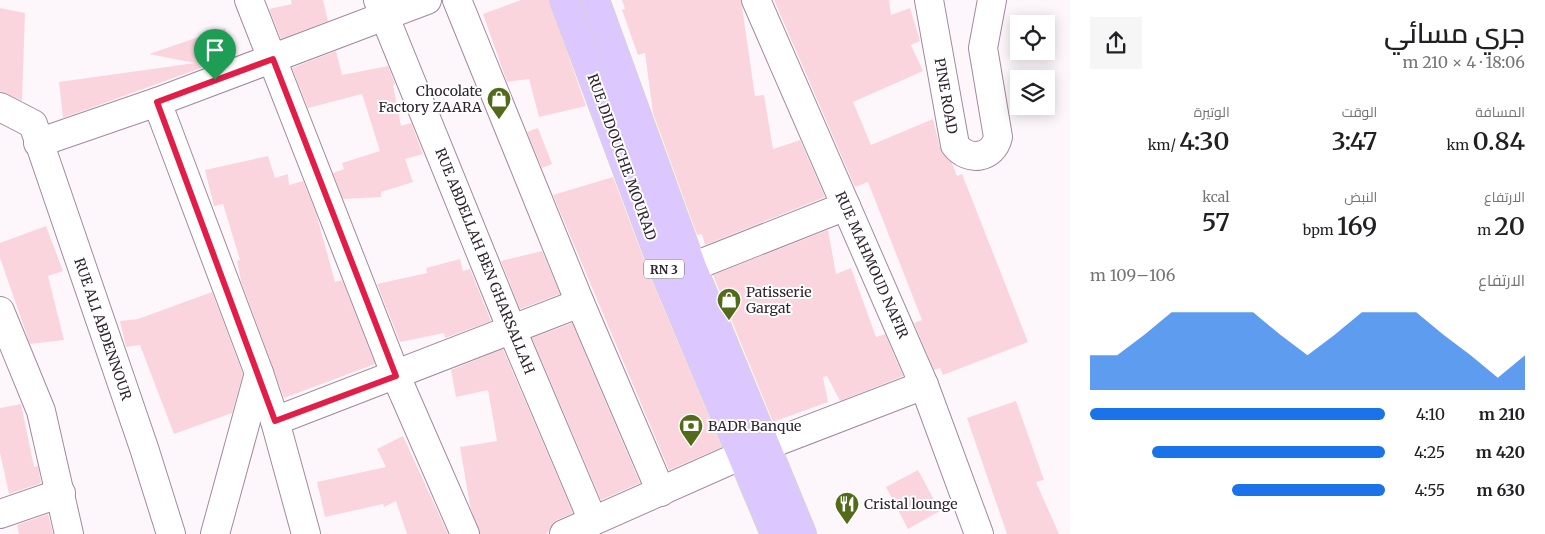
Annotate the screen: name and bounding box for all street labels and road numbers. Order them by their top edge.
street label: PINE ROAD [930,57,962,136]
street label: RUE DIDOUCHE MOURAD [583,71,661,243]
street label: RUE ABDELLAH BEN GHARSALLAH [431,145,539,377]
street label: RUE MAHMOUD NAFIR [831,189,913,342]
street label: RUE ALI ABDENNOUR [70,256,136,403]
road number: RN 3 [644,260,684,278]

